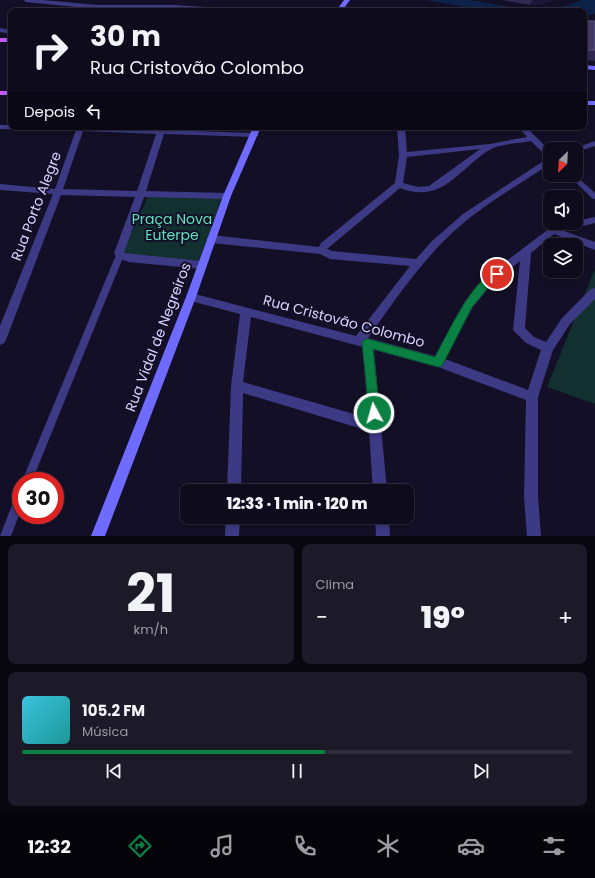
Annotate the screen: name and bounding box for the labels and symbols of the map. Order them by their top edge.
north arrow [543,142,583,182]
street label: Rua Porto Alegre [6,148,66,264]
park label: Praça Nova Euterpe [132,209,212,245]
pin [480,257,514,291]
street label: Rua Vidal de Negreiros [120,259,196,415]
street label: Rua Cristovão Colombo [261,290,427,352]
position arrow [353,392,395,434]
speed limit sign: 30 [12,472,64,524]

